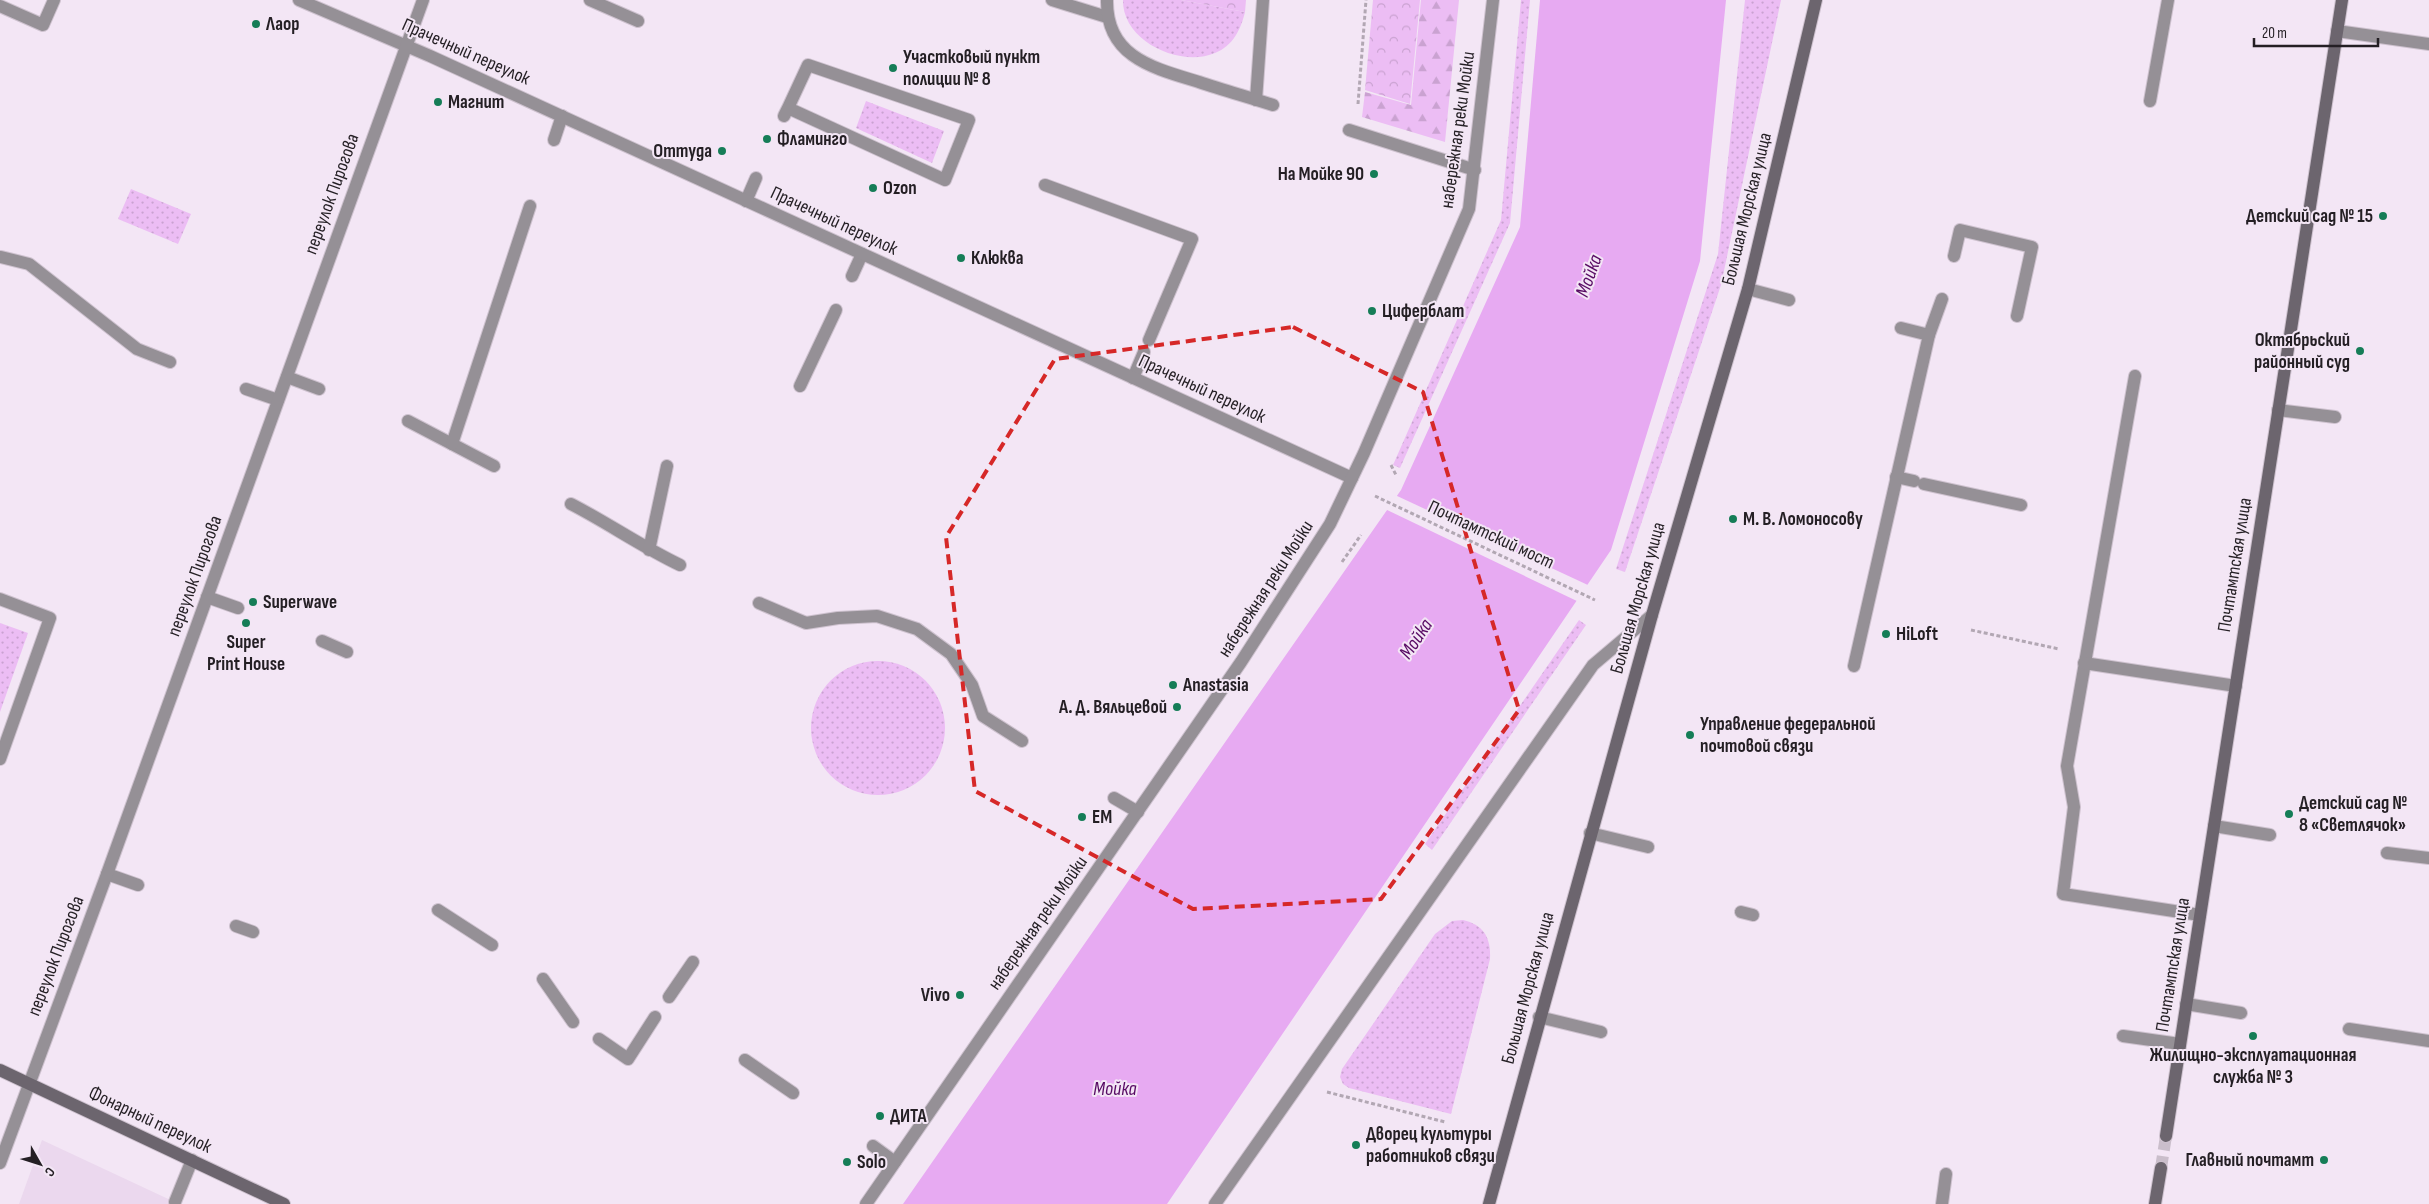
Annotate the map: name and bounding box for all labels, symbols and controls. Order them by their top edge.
place label: Лаор [265,13,299,36]
street label: Прачечный переулок [398,13,534,91]
scale bar [2254,15,2378,47]
marker: Лаор [250,18,262,30]
text: 20 m [2262,24,2287,43]
place label: Участковый пункт полиции № 8 [903,46,1040,91]
street label: набережная реки Мойки [1436,50,1480,210]
marker: Участковый пункт полиции № 8 [887,62,899,74]
place label: Магнит [448,91,504,114]
marker: Магнит [432,96,444,108]
place label: Фламинго [777,128,847,151]
street label: Большая Морская улица [1717,130,1777,288]
street label: переулок Пирогова [300,131,364,257]
marker: Фламинго [761,133,773,145]
place label: Оттуда [653,140,712,163]
marker: Оттуда [716,145,728,157]
place label: На Мойке 90 [1278,163,1364,186]
marker: На Мойке 90 [1368,168,1380,180]
place label: Ozon [883,177,917,200]
street label: Прачечный переулок [767,181,902,261]
marker: Ozon [867,182,879,194]
place label: Детский сад № 15 [2246,205,2373,228]
marker: Детский сад № 15 [2377,210,2389,222]
place label: Клюква [971,247,1024,270]
marker: Клюква [955,252,967,264]
water label: Мойка [1570,252,1608,300]
place label: Циферблат [1382,300,1464,323]
marker: Циферблат [1366,305,1378,317]
place label: Октябрьский районный суд [2254,329,2350,374]
marker: Октябрьский районный суд [2354,345,2366,357]
street label: Прачечный переулок [1135,349,1270,429]
street label: Почтамтский мост [1424,496,1558,574]
street label: Почтамтская улица [2213,496,2257,634]
place label: М. В. Ломоносову [1743,508,1863,531]
street label: переулок Пирогова [163,513,227,639]
marker: М. В. Ломоносову [1727,513,1739,525]
street label: набережная реки Мойки [1213,516,1319,662]
street label: Большая Морская улица [1605,520,1671,676]
place label: Superwave [263,591,337,614]
marker: Superwave [247,596,259,608]
water label: Мойка [1394,614,1438,664]
marker: Super Print House [240,617,252,629]
place label: HiLoft [1896,623,1938,646]
marker: HiLoft [1880,628,1892,640]
place label: Super Print House [207,631,285,676]
place label: Anastasia [1182,674,1249,697]
marker: Anastasia [1167,679,1179,691]
place label: А. Д. Вяльцевой [1058,696,1167,719]
marker: А. Д. Вяльцевой [1171,701,1183,713]
place label: Управление федеральной почтовой связи [1700,713,1876,758]
marker: Управление федеральной почтовой связи [1684,729,1696,741]
place label: Детский сад № 8 «Светлячок» [2299,792,2407,837]
place label: ЕМ [1092,806,1112,829]
marker: Детский сад № 8 «Светлячок» [2283,808,2295,820]
marker: ЕМ [1076,811,1088,823]
street label: набережная реки Мойки [983,852,1093,994]
street label: переулок Пирогова [23,893,89,1019]
street label: Почтамтская улица [2151,896,2195,1034]
street label: Большая Морская улица [1497,909,1559,1067]
place label: Vivo [921,984,950,1007]
marker: Vivo [954,989,966,1001]
marker: Жилищно-эксплуатационная служба № 3 [2247,1030,2259,1042]
place label: Жилищно-эксплуатационная служба № 3 [2150,1044,2356,1089]
water label: Мойка [1093,1077,1137,1101]
street label: Фонарный переулок [85,1081,216,1159]
place label: ДИТА [890,1105,927,1128]
marker: ДИТА [874,1110,886,1122]
place label: Дворец культуры работников связи [1366,1123,1495,1168]
north arrow [15,1139,65,1189]
marker: Дворец культуры работников связи [1350,1139,1362,1151]
place label: Главный почтамт [2185,1149,2314,1172]
place label: Solo [857,1151,886,1174]
marker: Главный почтамт [2318,1154,2330,1166]
marker: Solo [841,1156,853,1168]
text: С [41,1164,59,1180]

